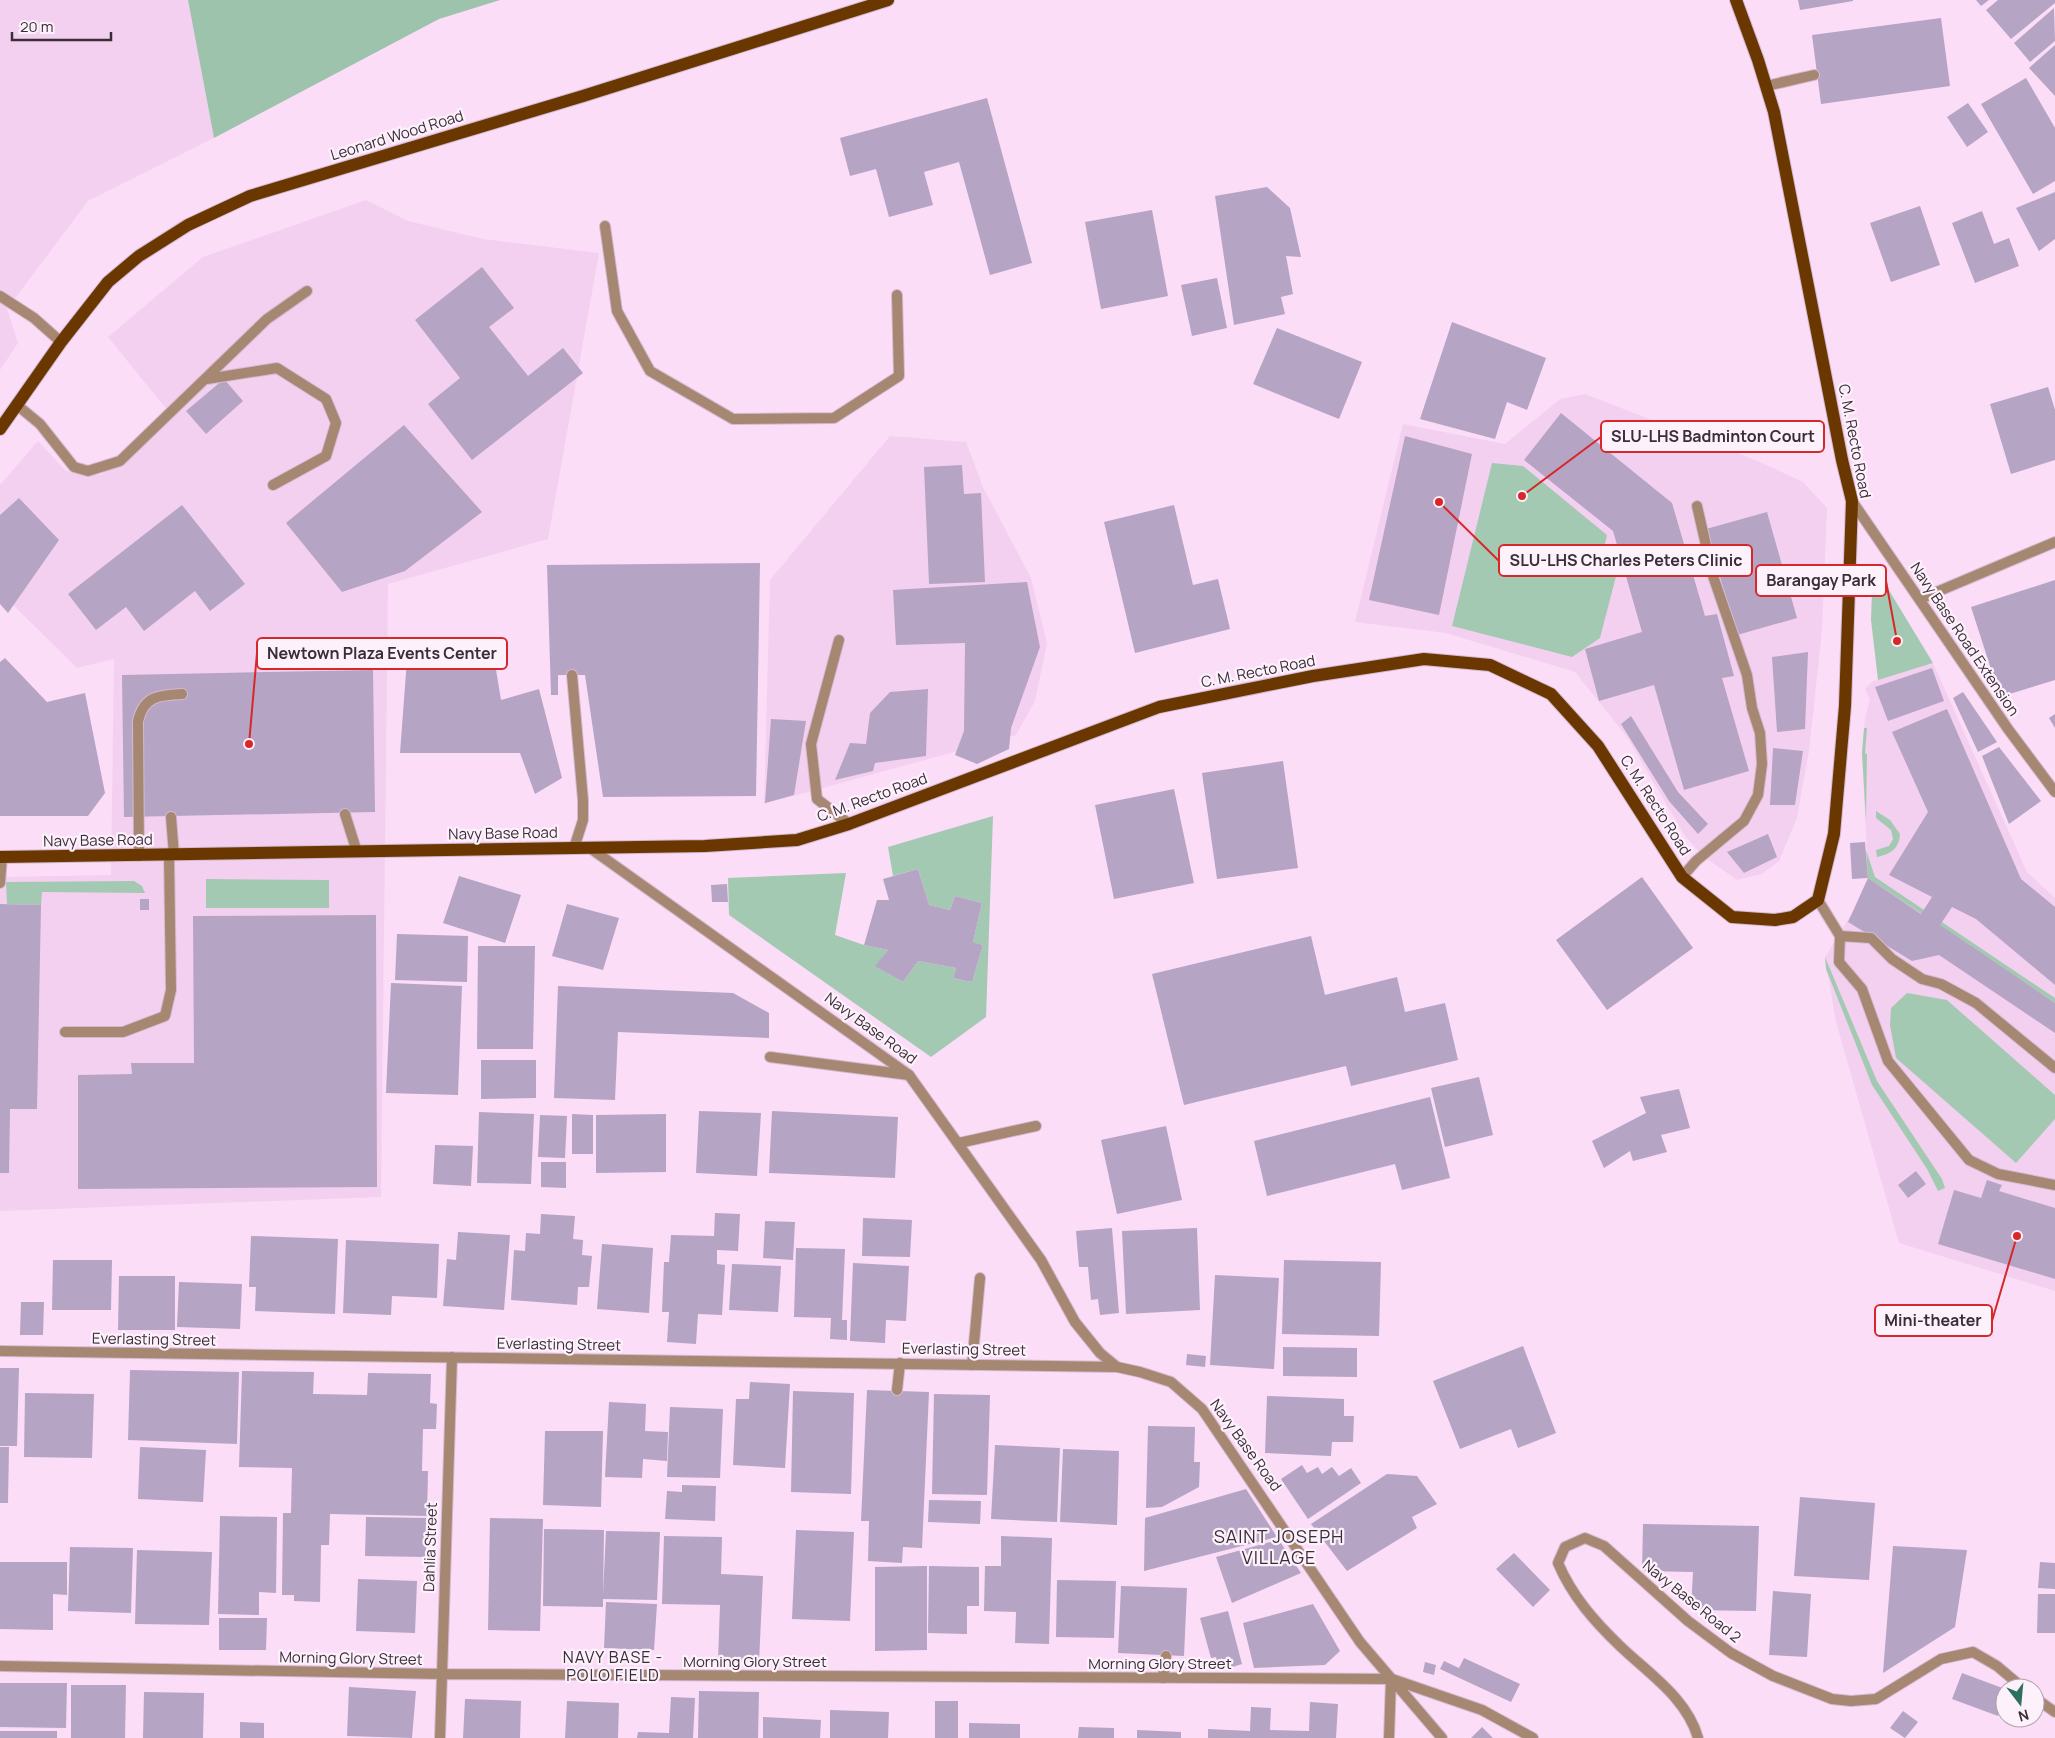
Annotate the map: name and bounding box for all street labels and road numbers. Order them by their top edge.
street label: Leonard Wood Road [328,105,466,165]
street label: C. M. Recto Road [1834,382,1876,500]
street label: Navy Base Road Extension [1906,558,2024,720]
street label: C. M. Recto Road [1199,650,1317,692]
street label: C. M. Recto Road [1616,751,1696,859]
street label: C. M. Recto Road [814,767,930,827]
street label: Navy Base Road [448,822,558,844]
street label: Navy Base Road [43,829,153,851]
street label: Navy Base Road [821,987,921,1069]
street label: Everlasting Street [92,1327,216,1351]
street label: Everlasting Street [497,1332,621,1356]
street label: Everlasting Street [902,1337,1026,1361]
street label: Navy Base Road [1205,1395,1287,1495]
street label: Dahlia Street [418,1502,442,1592]
street label: Navy Base Road 2 [1638,1555,1746,1647]
street label: Morning Glory Street [279,1646,423,1670]
street label: Morning Glory Street [683,1651,827,1672]
street label: Morning Glory Street [1088,1653,1232,1674]

